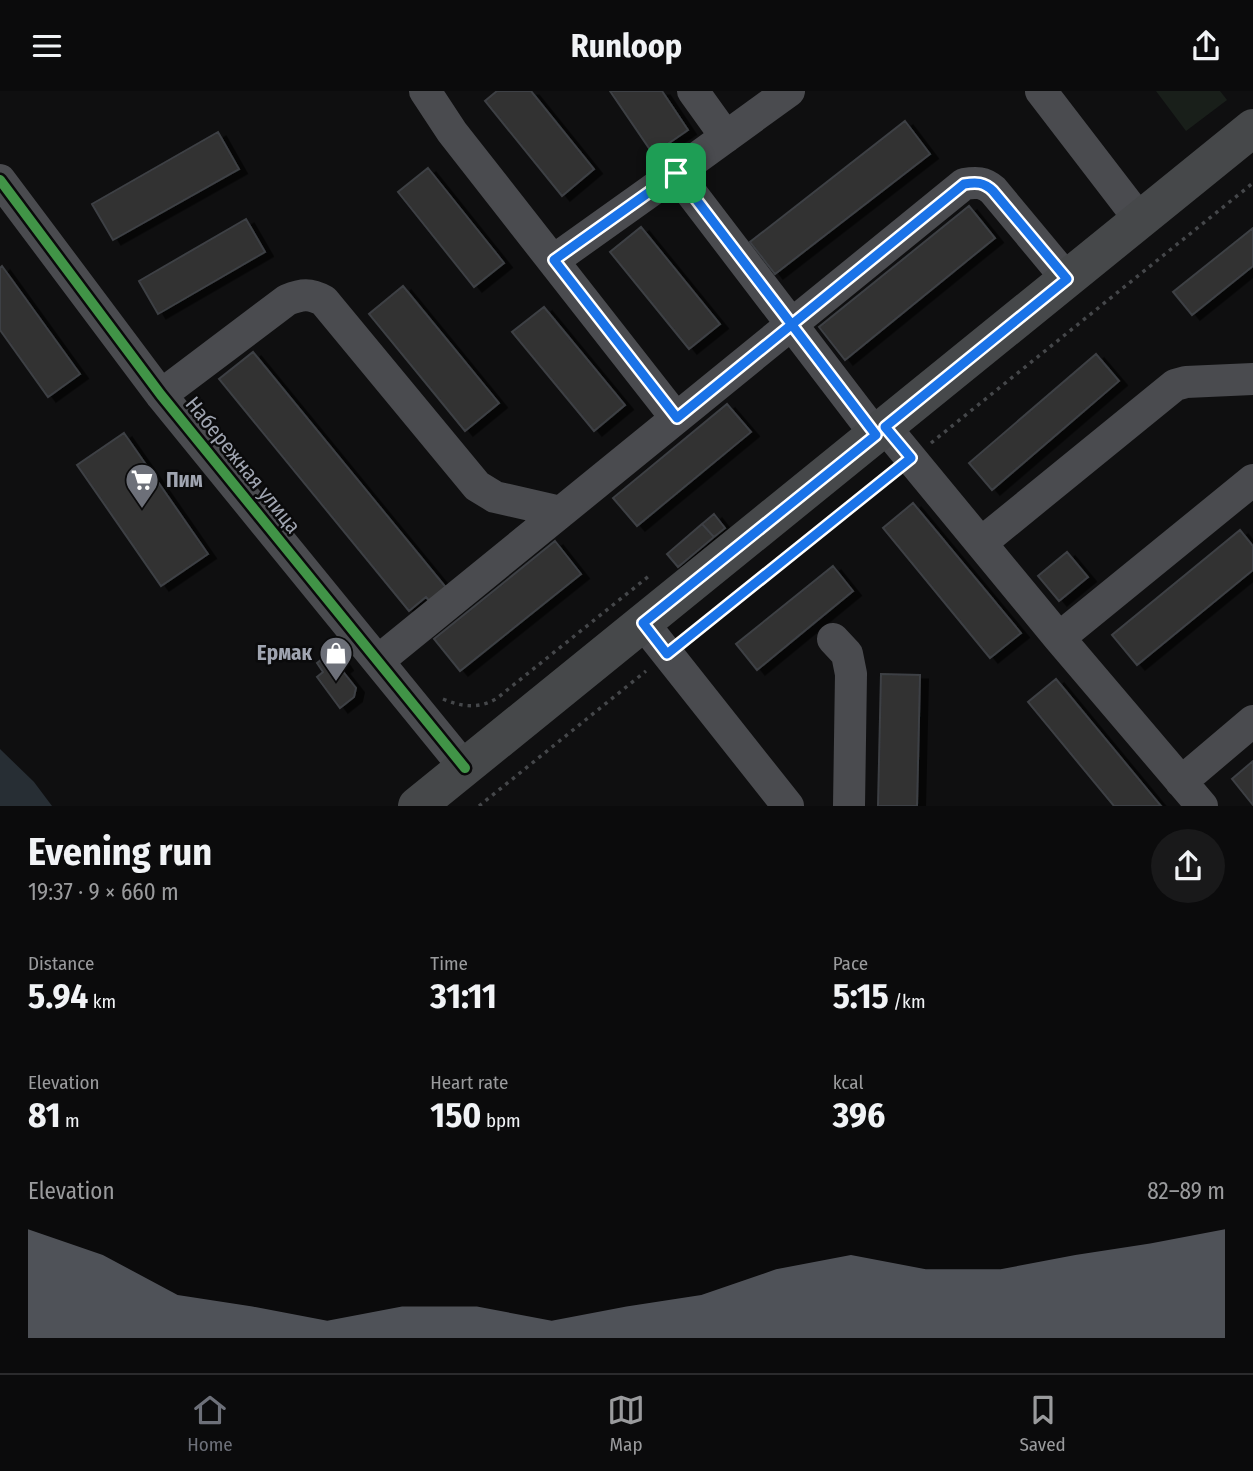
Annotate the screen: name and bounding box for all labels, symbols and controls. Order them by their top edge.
icon: menu [28,27,66,65]
text: Runloop [571,27,682,65]
icon: share [1187,27,1225,65]
pin [646,143,706,203]
icon: arrive [657,154,695,192]
street label: Набережная улица [180,391,306,539]
supermarket icon: Пим [123,461,161,510]
place label: Пим [166,467,203,493]
shop icon: Ермак [317,634,355,683]
place label: Ермак [257,640,312,666]
text: Evening run [28,829,212,875]
button: share [1151,829,1225,903]
text: 19:37 · 9 × 660 m [28,878,179,906]
text: Distance [28,952,95,975]
text: Time [430,952,468,975]
text: Pace [833,952,868,975]
text: 5.94 [28,975,88,1017]
text: 31:11 [430,975,497,1017]
text: 5:15 [833,975,889,1017]
text: km [88,990,116,1013]
text: /km [889,990,926,1013]
text: Elevation [28,1071,100,1094]
text: Heart rate [430,1071,508,1094]
text: kcal [833,1071,863,1094]
text: 81 [28,1094,60,1136]
text: 150 [430,1094,481,1136]
text: 396 [833,1094,885,1136]
text: m [60,1109,80,1132]
text: bpm [481,1109,521,1132]
text: Elevation [28,1177,115,1205]
text: 82–89 m [1147,1177,1225,1205]
tab: Home [187,1391,233,1456]
tab: Map [607,1391,645,1456]
tab: Saved [1019,1391,1066,1456]

